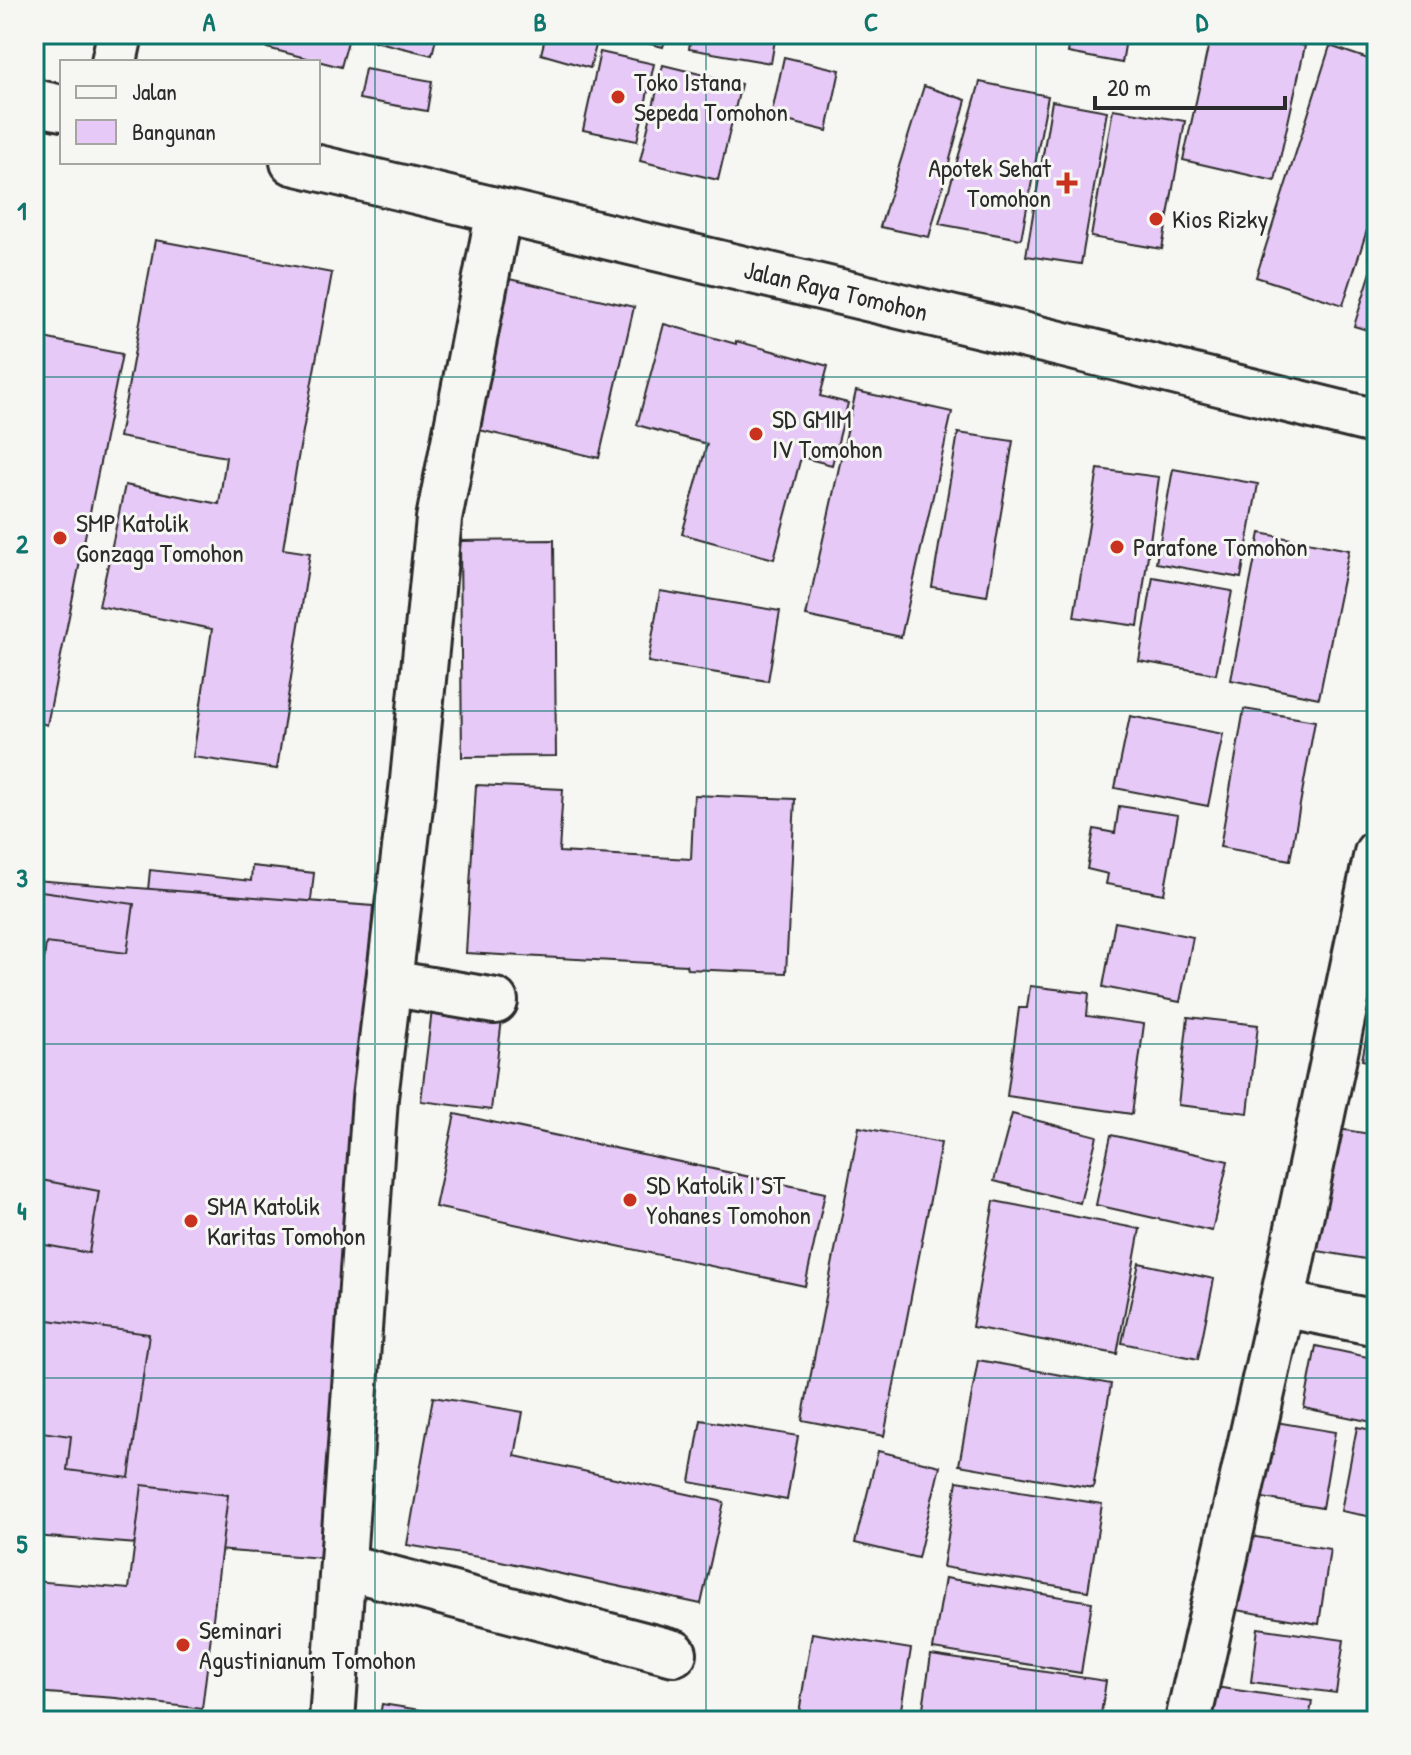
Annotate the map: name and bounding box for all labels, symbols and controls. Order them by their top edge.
text: A [203,4,216,39]
text: B [533,4,547,39]
text: C [864,4,878,39]
text: D [1196,4,1209,39]
legend [60,60,320,164]
scale bar [1095,60,1285,110]
place label: Toko Istana Sepeda Tomohon [634,64,788,129]
text: 20 m [1107,71,1151,103]
text: Jalan [132,75,177,107]
marker: Toko Istana Sepeda Tomohon [609,88,627,106]
text: Bangunan [132,115,216,147]
place label: Apotek Sehat Tomohon [928,150,1052,215]
marker: Apotek Sehat Tomohon [1058,174,1076,192]
text: 1 [17,193,27,228]
place label: Kios Rizky [1172,201,1268,236]
marker: Kios Rizky [1147,210,1165,228]
street label: Jalan Raya Tomohon [741,252,932,329]
place label: SD GMIM IV Tomohon [772,401,883,466]
marker: SD GMIM IV Tomohon [747,425,765,443]
place label: SMP Katolik Gonzaga Tomohon [76,505,244,570]
text: 2 [16,526,29,561]
marker: SMP Katolik Gonzaga Tomohon [51,529,69,547]
place label: Parafone Tomohon [1133,529,1308,564]
marker: Parafone Tomohon [1108,538,1126,556]
text: 3 [16,860,28,895]
place label: SD Katolik I ST Yohanes Tomohon [646,1167,811,1232]
place label: SMA Katolik Karitas Tomohon [207,1188,366,1253]
marker: SD Katolik I ST Yohanes Tomohon [621,1191,639,1209]
text: 4 [17,1193,27,1228]
marker: SMA Katolik Karitas Tomohon [182,1212,200,1230]
text: 5 [17,1526,28,1561]
place label: Seminari Agustinianum Tomohon [199,1612,416,1677]
marker: Seminari Agustinianum Tomohon [174,1636,192,1654]

